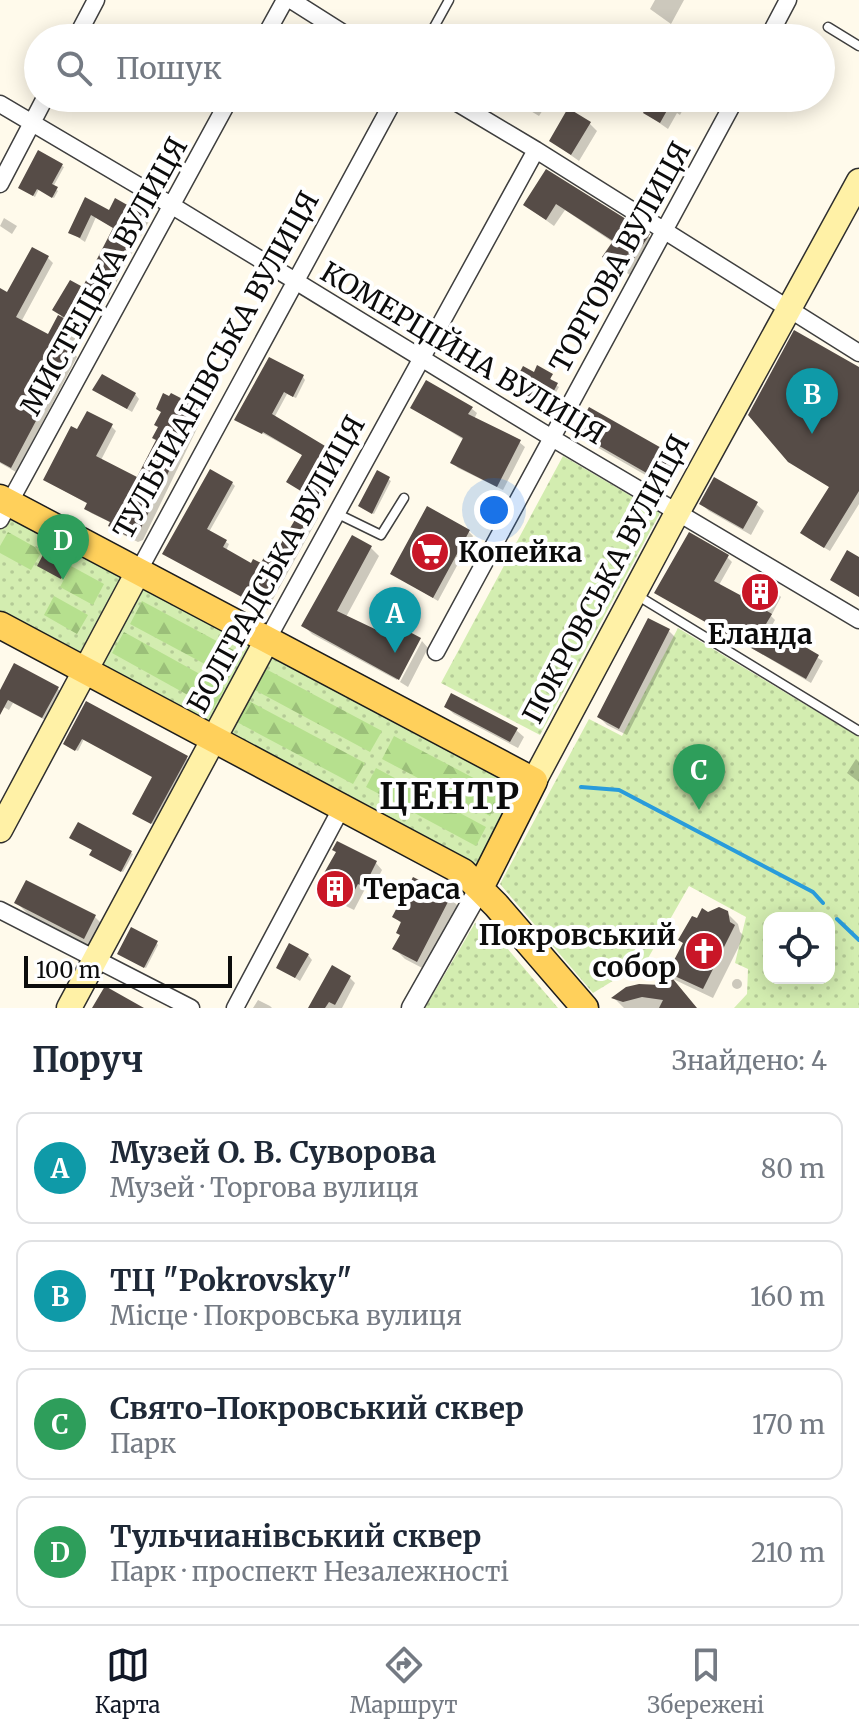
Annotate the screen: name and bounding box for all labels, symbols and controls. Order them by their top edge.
search box [24,24,835,112]
icon: search [52,46,96,90]
text: Пошук [116,49,222,87]
street label: МИСТЕЦЬКА ВУЛИЦЯ [13,131,195,421]
street label: ТОРГОВА ВУЛИЦЯ [542,135,698,379]
street label: ТУЛЬЧИАНІВСЬКА ВУЛИЦЯ [105,185,327,545]
street label: КОМЕРЦІЙНА ВУЛИЦЯ [314,254,612,452]
pin: B [786,368,838,434]
street label: БОЛГРАДСЬКА ВУЛИЦЯ [179,409,373,719]
street label: ПОКРОВСЬКА ВУЛИЦЯ [515,429,697,729]
your location [474,490,514,530]
pin: D [37,514,89,580]
supermarket icon: Копейка [409,531,451,573]
place label: Копейка [458,534,583,570]
building icon: Еланда [739,571,781,613]
pin: A [369,587,421,653]
place label: Еланда [707,616,813,652]
pin: C [673,744,725,810]
district label: ЦЕНТР [379,774,521,819]
building icon: Тераса [314,868,356,910]
place label: Тераса [363,871,461,907]
map controls [763,912,835,984]
button: locate [763,912,835,984]
place label: Покровський собор [479,917,676,985]
church icon: Покровський собор [683,930,725,972]
scale bar [24,952,232,988]
text: 100 m [36,956,101,984]
text: Поруч [32,1039,143,1081]
text: Знайдено: 4 [672,1044,827,1077]
text: Музей О. В. Суворова [110,1133,436,1171]
text: A [51,1152,69,1185]
text: 80 m [761,1152,825,1185]
text: Музей · Торгова вулиця [110,1171,419,1204]
text: ТЦ "Pokrovsky" [110,1261,352,1299]
text: B [51,1280,69,1313]
text: 160 m [750,1280,825,1313]
text: Місце · Покровська вулиця [110,1299,462,1332]
text: Свято-Покровський сквер [110,1389,524,1427]
text: C [51,1408,69,1441]
text: 170 m [752,1408,825,1441]
text: Парк [110,1427,176,1460]
text: Тульчианівський сквер [110,1517,481,1555]
text: D [50,1536,70,1569]
text: 210 m [751,1536,825,1569]
text: Парк · проспект Незалежності [110,1555,509,1588]
tab: Карта [95,1643,160,1719]
tab: Маршрут [350,1643,458,1719]
tab: Збережені [647,1643,764,1719]

